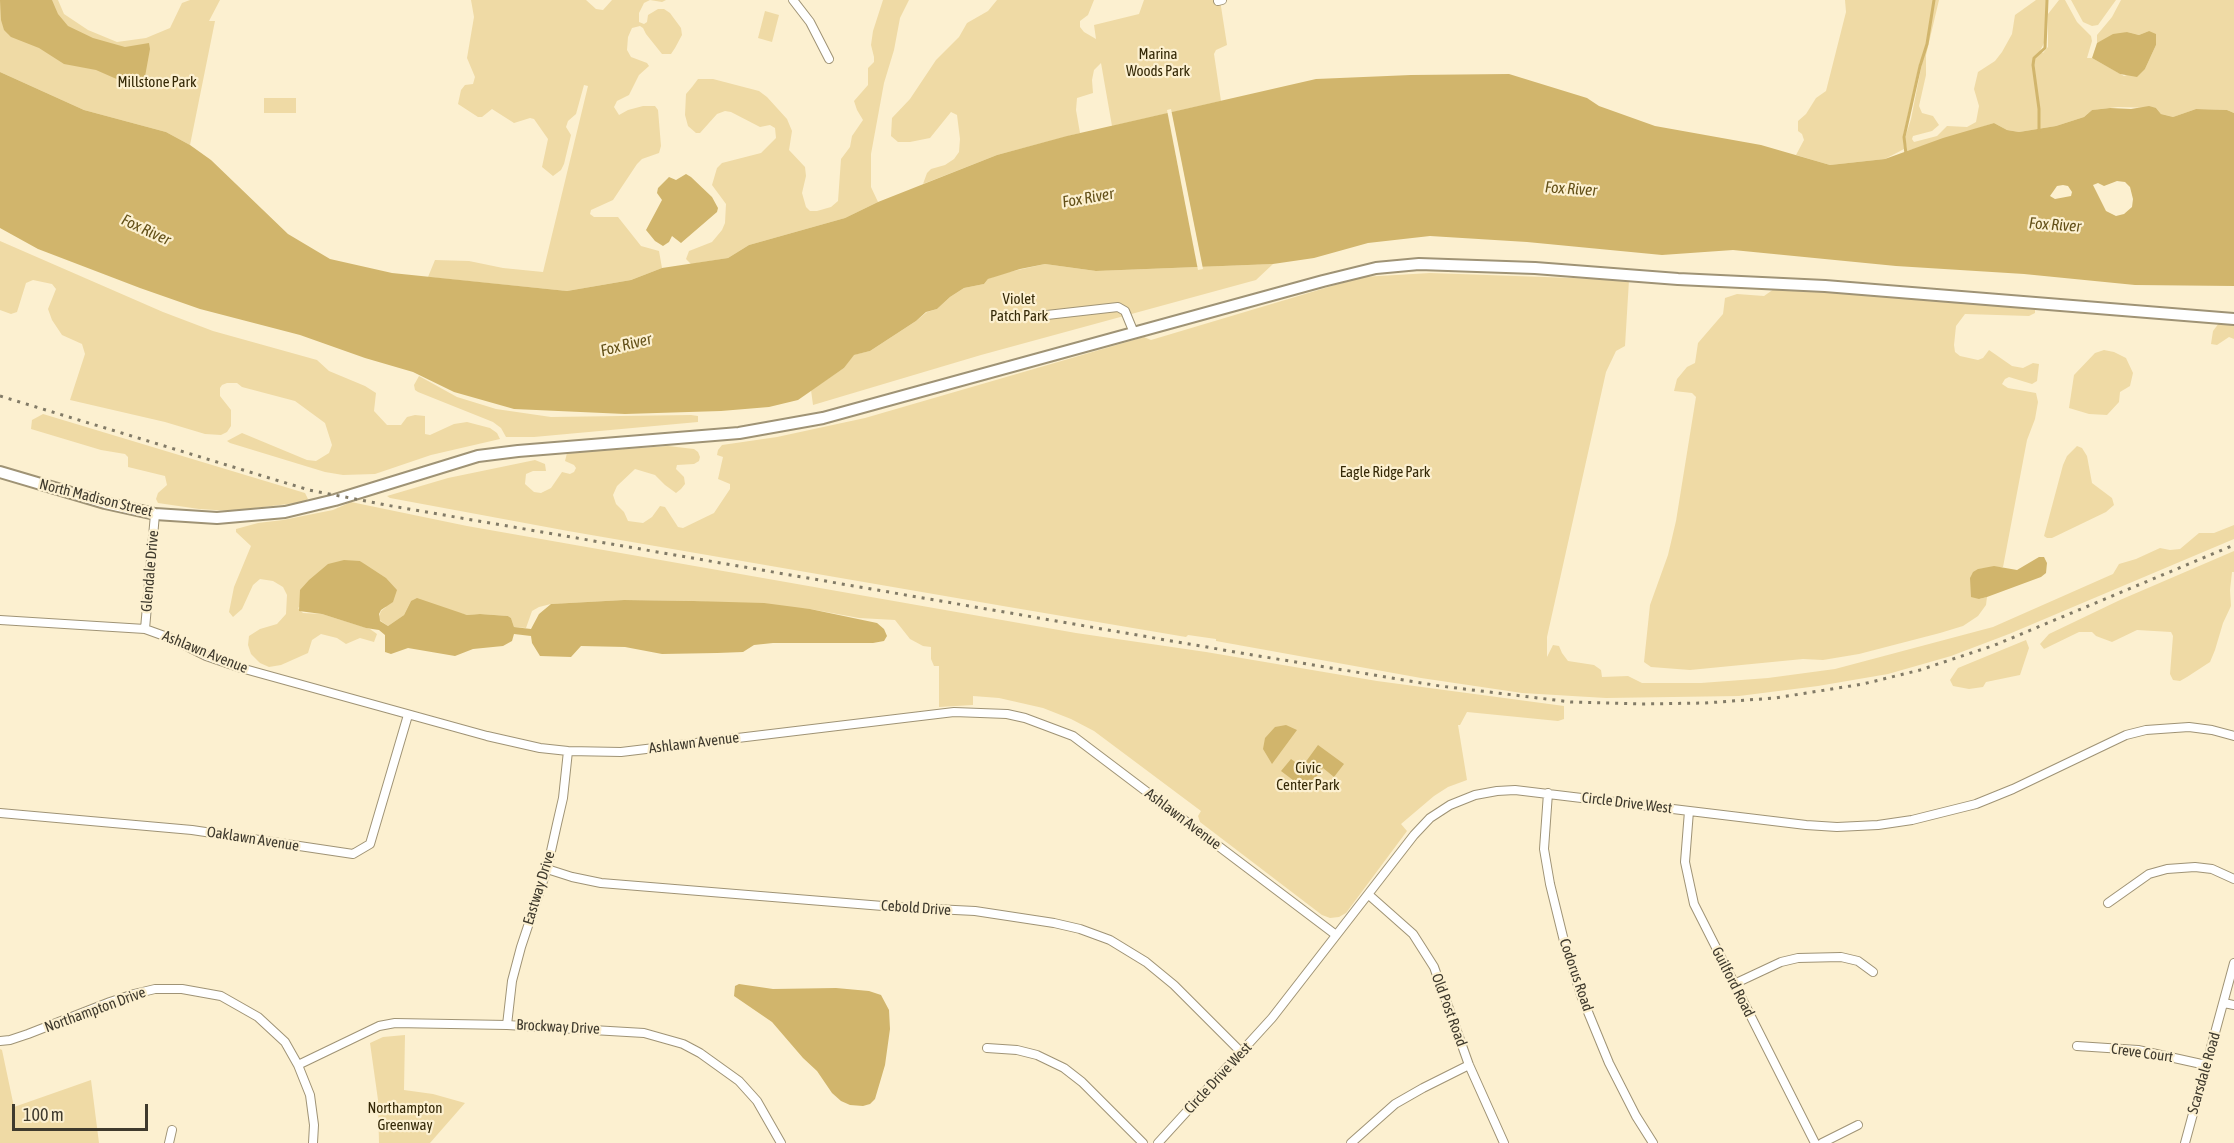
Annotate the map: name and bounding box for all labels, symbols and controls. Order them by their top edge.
park label: Marina Woods Park [1126,45,1190,80]
park label: Millstone Park [117,73,197,91]
water label: Fox River [1544,178,1598,200]
water label: Fox River [1061,184,1115,212]
water label: Fox River [118,210,174,250]
water label: Fox River [2028,214,2082,236]
park label: Violet Patch Park [990,290,1048,325]
water label: Fox River [598,329,654,361]
park label: Eagle Ridge Park [1340,463,1430,481]
street label: North Madison Street [38,475,154,521]
street label: Glendale Drive [137,529,163,613]
street label: Ashlawn Avenue [160,627,250,677]
street label: Ashlawn Avenue [648,729,740,757]
park label: Civic Center Park [1276,759,1340,794]
street label: Ashlawn Avenue [1141,785,1225,853]
street label: Circle Drive West [1581,789,1673,817]
street label: Oaklawn Avenue [206,823,300,855]
street label: Eastway Drive [519,849,559,927]
street label: Cebold Drive [881,897,951,919]
street label: Codorus Road [1555,936,1597,1014]
street label: Guilford Road [1708,944,1758,1020]
street label: Old Post Road [1427,971,1471,1049]
street label: Northampton Drive [42,983,148,1037]
street label: Brockway Drive [516,1016,600,1038]
street label: Scarsdale Road [2184,1030,2224,1116]
street label: Circle Drive West [1180,1039,1256,1117]
street label: Creve Court [2110,1040,2174,1066]
scale bar [15,1092,152,1130]
park label: Northampton Greenway [367,1099,443,1134]
text: 100 m [23,1104,64,1125]

